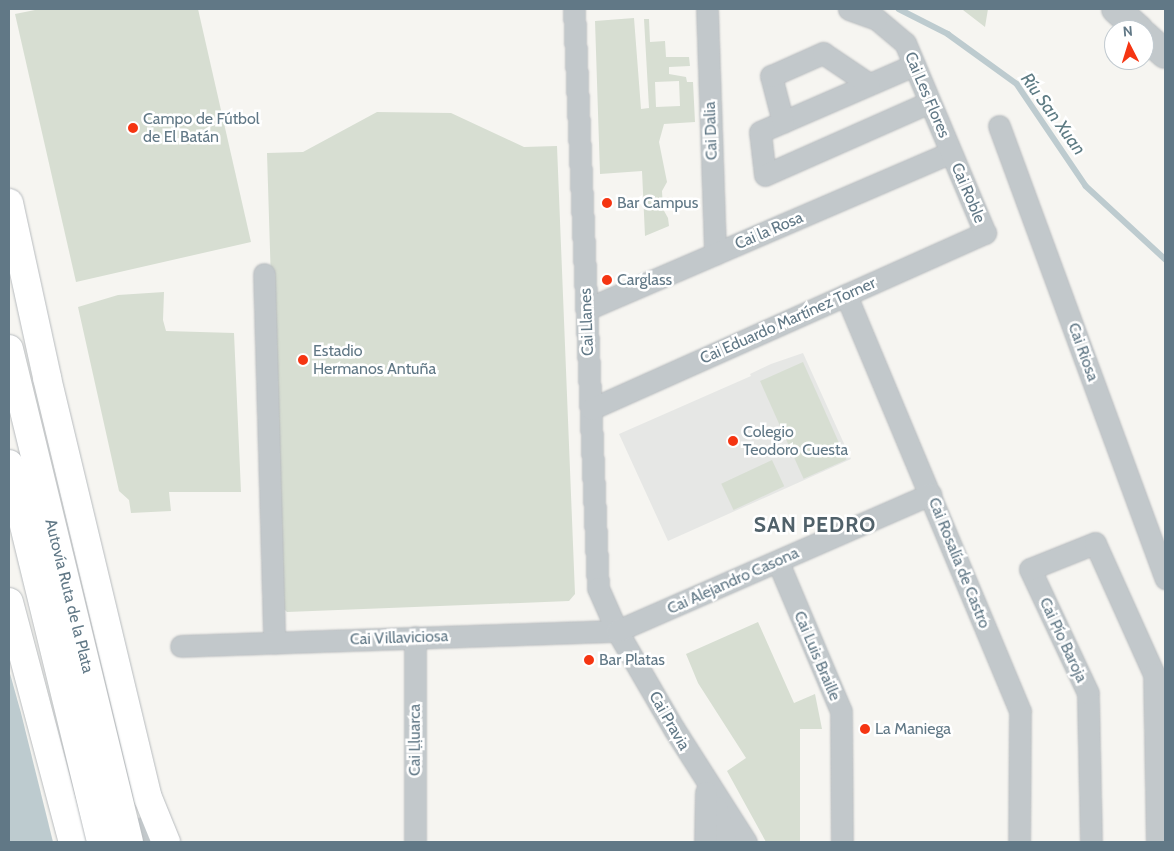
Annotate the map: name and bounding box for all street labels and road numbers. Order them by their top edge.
street label: Cai Les Flores [900,49,954,141]
street label: Cai Dalia [700,101,722,161]
street label: Cai Roble [947,160,989,226]
street label: Cai la Rosa [732,208,806,254]
street label: Cai Eduardo Martínez Torner [697,274,879,368]
street label: Cai Llanes [576,288,598,356]
street label: Cai Riosa [1064,320,1102,384]
street label: Cai Rosalía de Castro [924,495,994,631]
street label: Autovía Ruta de la Plata [41,517,97,675]
street label: Cai Alejandro Casona [664,543,802,619]
street label: Cai Pío Baroja [1035,595,1091,685]
street label: Cai Luis Braille [789,608,845,704]
street label: Cai Villaviciosa [350,627,448,649]
street label: Cai Pravia [644,688,694,754]
street label: Cai Ḷḷuarca [405,704,425,776]

